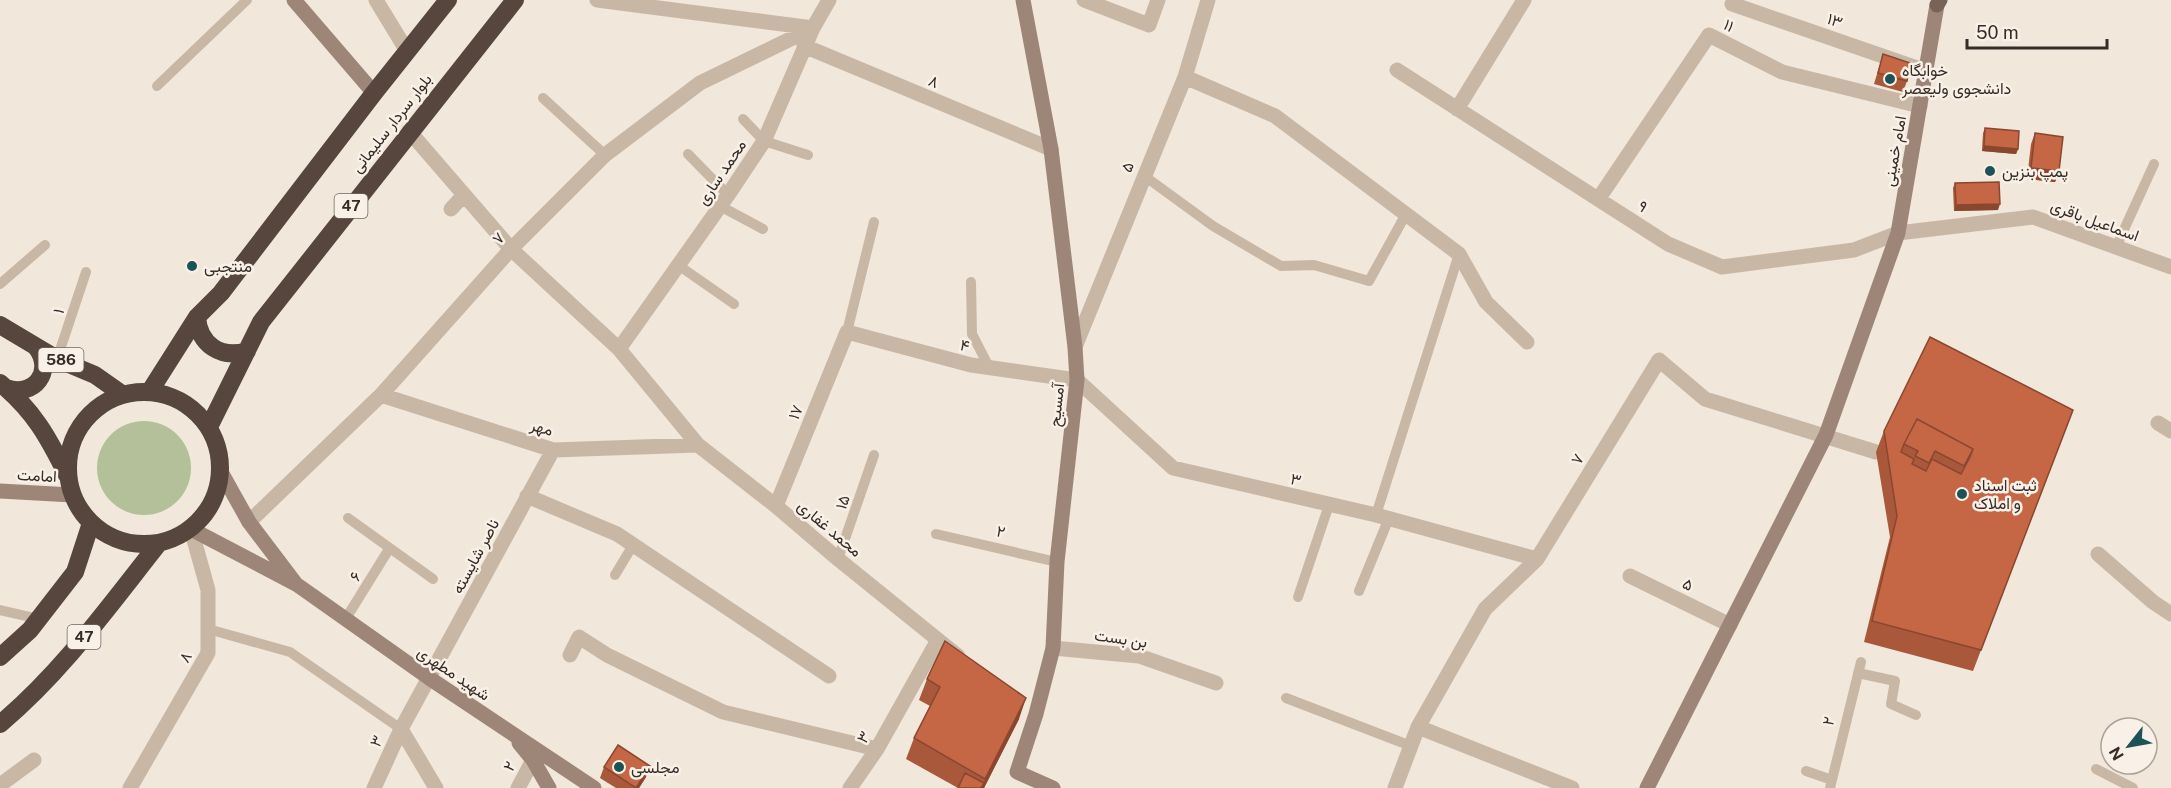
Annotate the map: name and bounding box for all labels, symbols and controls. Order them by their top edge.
street label: ۱۳ [1825,9,1845,32]
scale bar [1967,12,2106,50]
street label: ۱۱ [1720,15,1737,36]
text: 50 m [1976,22,2019,43]
place label: خوابگاه دانشجوی ولیعصر [1901,61,2011,99]
street label: بلوار سردار سلیمانی [347,70,437,177]
street label: ۸ [926,71,942,92]
marker: خوابگاه دانشجوی ولیعصر [1883,72,1897,86]
street label: امام خمینی [1879,114,1911,188]
street label: محمد ساری [693,136,751,209]
street label: ۵ [1117,159,1138,175]
place label: پمپ بنزین [2002,162,2068,183]
marker: پمپ بنزین [1983,164,1997,178]
road number: 47 [334,194,368,218]
street label: ۹ [1634,196,1651,216]
street label: اسماعیل باقری [2048,196,2142,246]
street label: ۷ [488,228,509,248]
place label: منتجبی [204,257,252,277]
marker: منتجبی [185,259,199,273]
street label: ۱ [49,306,68,316]
street label: ۴ [958,335,972,356]
road number: 586 [38,348,84,372]
street label: آمسیح [1045,381,1070,428]
street label: ۱۷ [784,402,807,422]
street label: مهر [527,415,555,441]
street label: ۷ [1567,450,1588,468]
street label: امامت [17,465,57,486]
street label: ۳ [1289,469,1303,490]
place label: ثبت اسناد و املاک [1974,476,2037,514]
marker: ثبت اسناد و املاک [1955,487,1969,501]
street label: ۱۵ [831,492,854,512]
street label: محمد غفاری [793,496,866,562]
street label: ناصر شایسته [448,516,504,597]
street label: ۲ [995,521,1007,542]
street label: ۶ [345,568,366,585]
street label: ۵ [1679,574,1696,595]
road number: 47 [68,625,100,649]
street label: بن بست [1093,625,1149,653]
street label: شهید مطهری [413,642,494,705]
street label: ۸ [175,648,196,666]
street label: ۲ [1818,715,1839,727]
north arrow [2099,716,2159,776]
street label: ۳ [853,728,874,747]
street label: ۳ [366,732,387,750]
text: N [2105,743,2128,764]
street label: ۲ [499,758,520,774]
place label: مجلسی [631,758,679,778]
marker: مجلسی [612,760,626,774]

